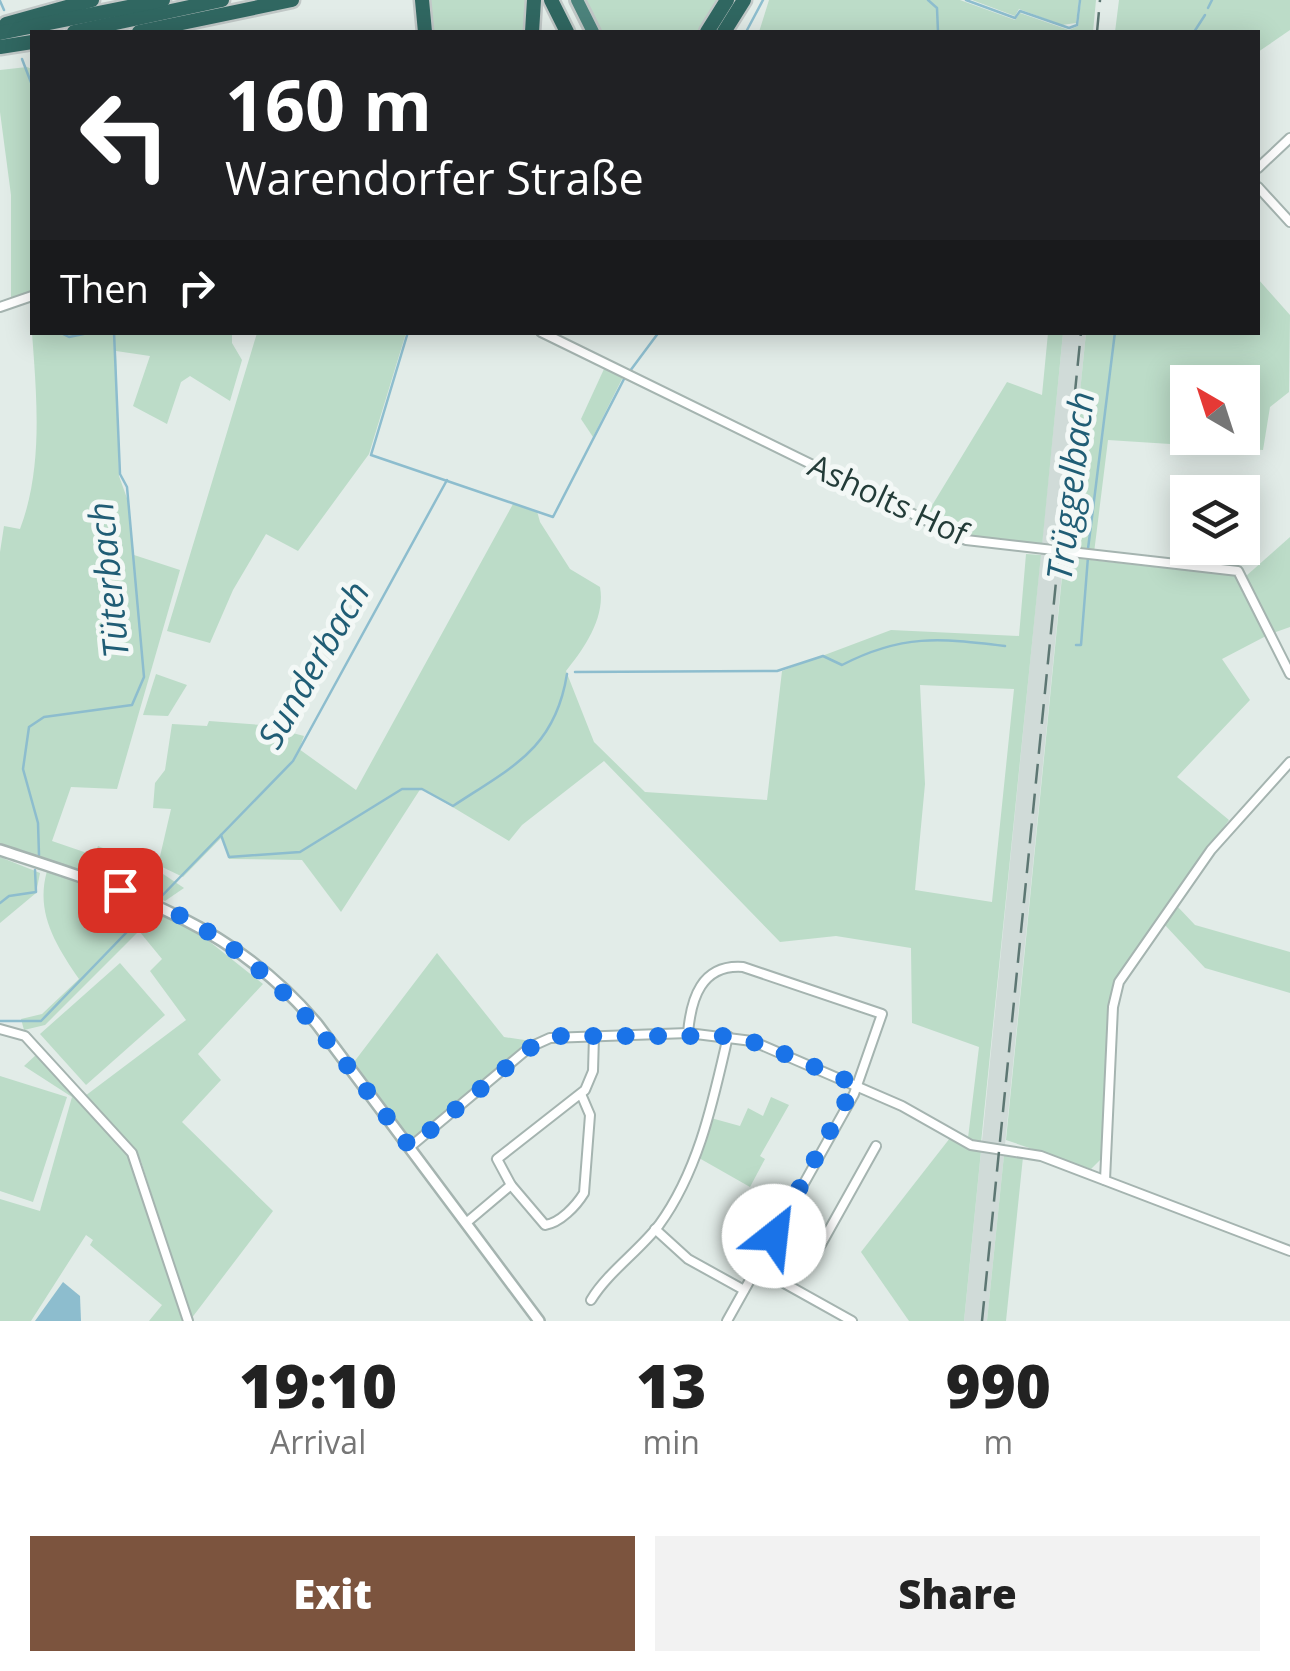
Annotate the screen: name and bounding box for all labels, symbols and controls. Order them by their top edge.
text: 160 m [225,56,432,152]
icon: left [60,70,190,200]
text: Warendorfer Straße [225,147,644,208]
icon: right [169,260,224,315]
text: Then [60,262,149,314]
north arrow [1170,365,1260,455]
map controls [1170,365,1260,565]
water label: Trüggelbach [1035,389,1104,583]
street label: Asholts Hof [802,443,977,555]
button: layers [1170,475,1260,565]
water label: Tüterbach [76,500,139,660]
water label: Sunderbach [246,572,379,756]
pin [78,848,163,933]
icon: arrive [93,863,148,918]
position arrow [722,1184,826,1288]
text: 19:10 [239,1344,397,1426]
text: 13 [636,1344,706,1426]
text: 990 [945,1344,1051,1426]
text: Arrival [270,1420,366,1463]
text: min [643,1420,700,1463]
text: m [983,1420,1013,1463]
button: Exit [30,1536,635,1651]
button: Share [655,1536,1260,1651]

